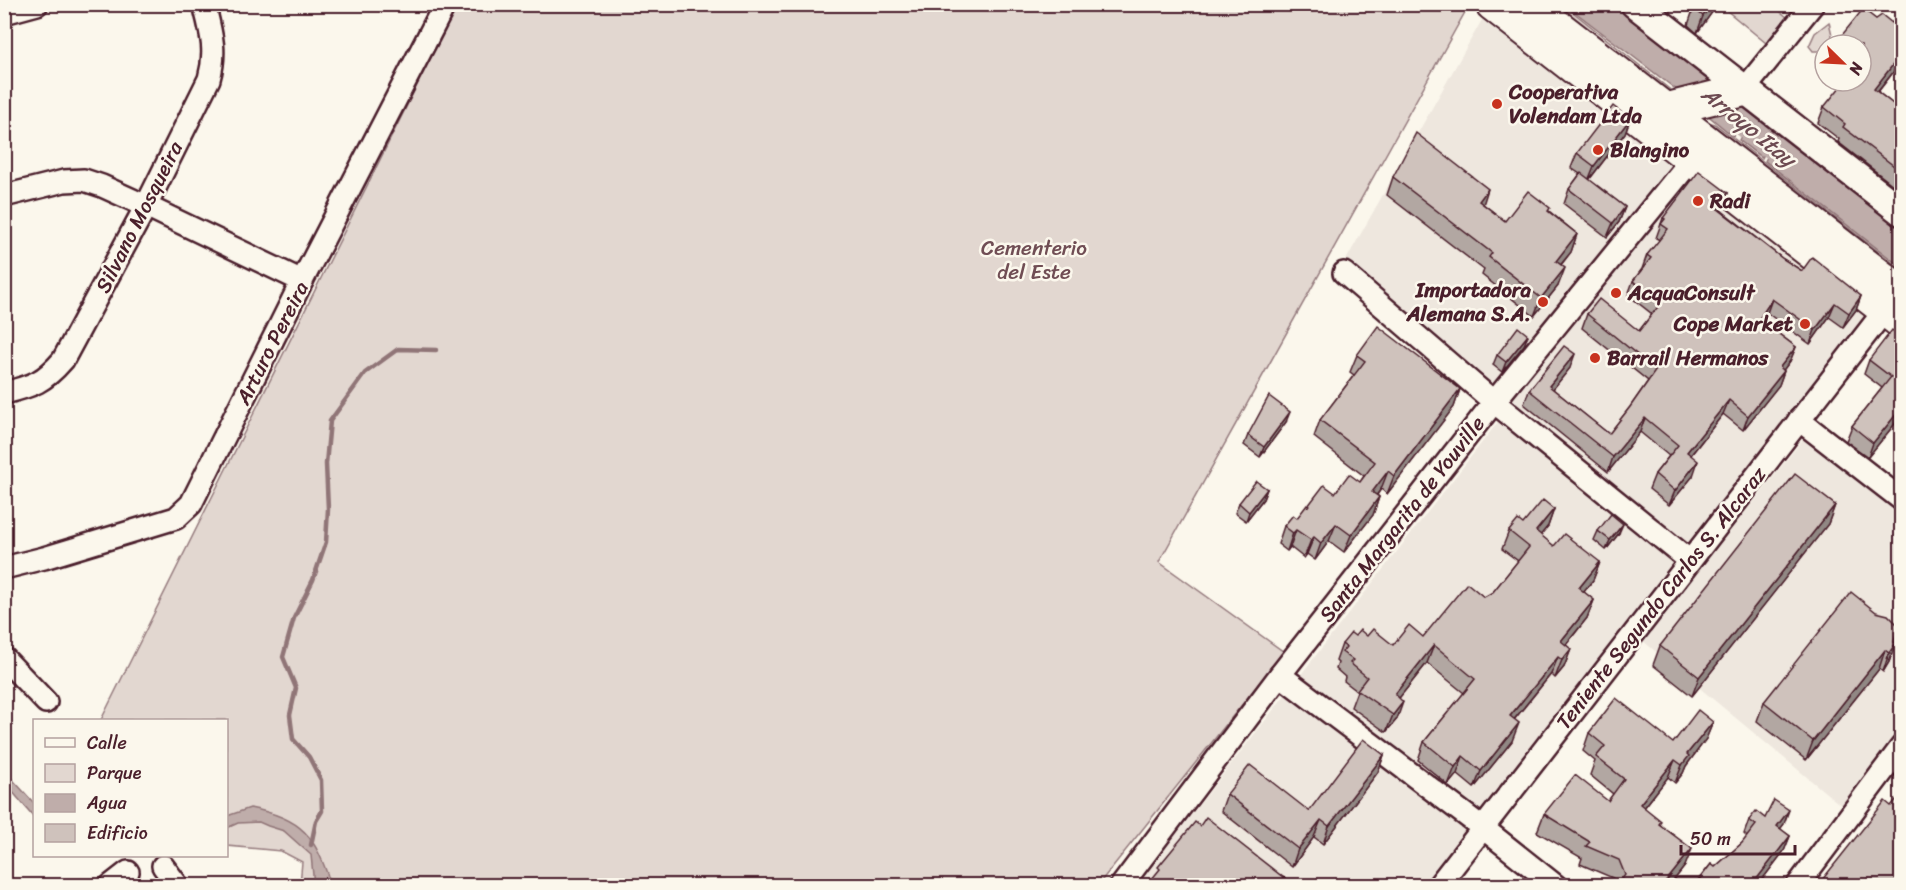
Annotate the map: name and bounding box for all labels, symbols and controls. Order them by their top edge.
north arrow [1813,33,1873,93]
text: N [1840,57,1872,81]
place label: Cooperativa Volendam Ltda [1508,73,1643,135]
water label: Arroyo Itay [1692,75,1807,179]
marker: Cooperativa Volendam Ltda [1490,97,1504,111]
place label: Blangino [1610,131,1690,169]
street label: Silvano Mosqueira [84,134,194,300]
marker: Blangino [1591,143,1605,157]
place label: Radi [1709,182,1751,220]
marker: Radi [1691,194,1705,208]
park label: Cementerio del Este [981,229,1087,291]
place label: Importadora Alemana S.A. [1406,271,1531,333]
street label: Arturo Pereira [224,274,320,413]
place label: AcquaConsult [1627,274,1756,312]
marker: AcquaConsult [1609,286,1623,300]
marker: Importadora Alemana S.A. [1536,295,1550,309]
place label: Cope Market [1673,305,1794,343]
marker: Cope Market [1798,317,1812,331]
place label: Barrail Hermanos [1607,339,1770,377]
marker: Barrail Hermanos [1588,351,1602,365]
street label: Santa Margarita de Youville [1309,407,1495,631]
street label: Teniente Segundo Carlos S. Alcaraz [1546,457,1777,738]
legend [33,719,228,857]
text: Calle [87,727,127,759]
text: Parque [87,757,142,789]
text: Agua [86,787,128,819]
text: Edificio [87,817,148,849]
scale bar [1681,818,1795,856]
text: 50 m [1690,823,1731,855]

